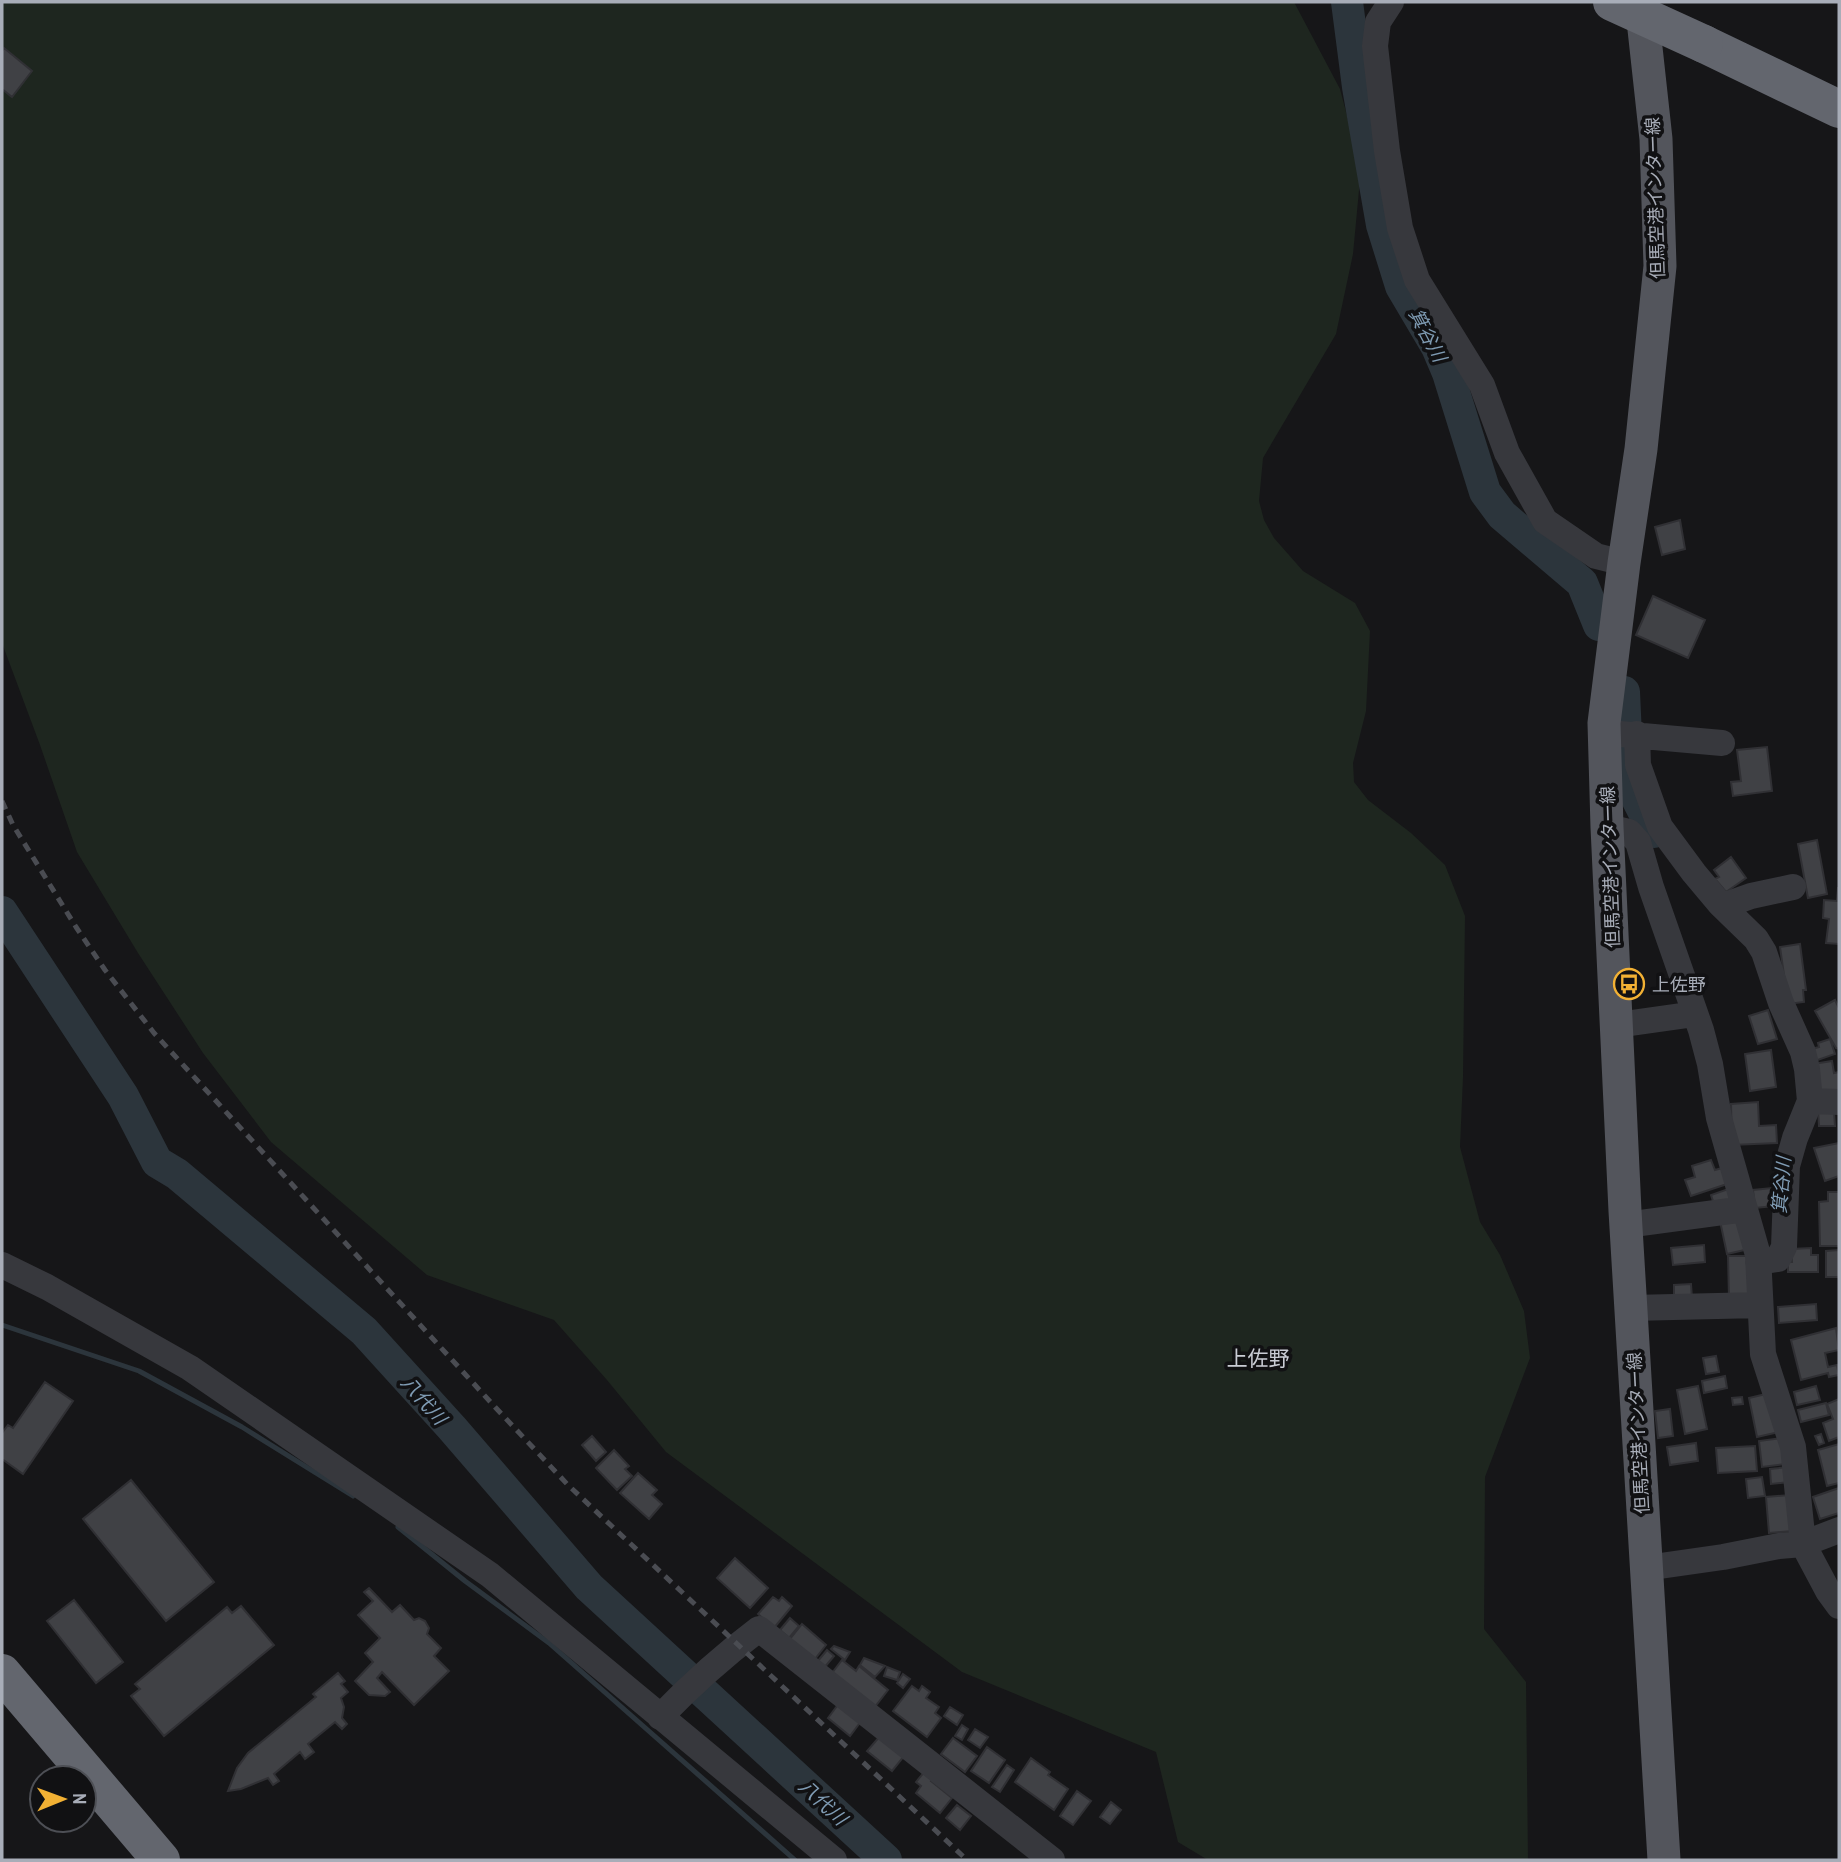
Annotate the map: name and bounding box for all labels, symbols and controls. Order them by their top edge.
street label: 但馬空港インター線 [1640,117,1670,279]
water label: 箕谷川 [1403,304,1454,368]
street label: 但馬空港インター線 [1595,786,1625,948]
bus stop icon: 上佐野 [1612,967,1646,1001]
place label: 上佐野 [1652,972,1706,997]
water label: 箕谷川 [1766,1153,1797,1215]
district label: 上佐野 [1227,1344,1290,1373]
street label: 但馬空港インター線 [1621,1351,1655,1515]
water label: 八代川 [395,1370,454,1432]
north arrow [28,1764,98,1834]
water label: 八代川 [793,1773,854,1832]
text: N [67,1793,93,1805]

